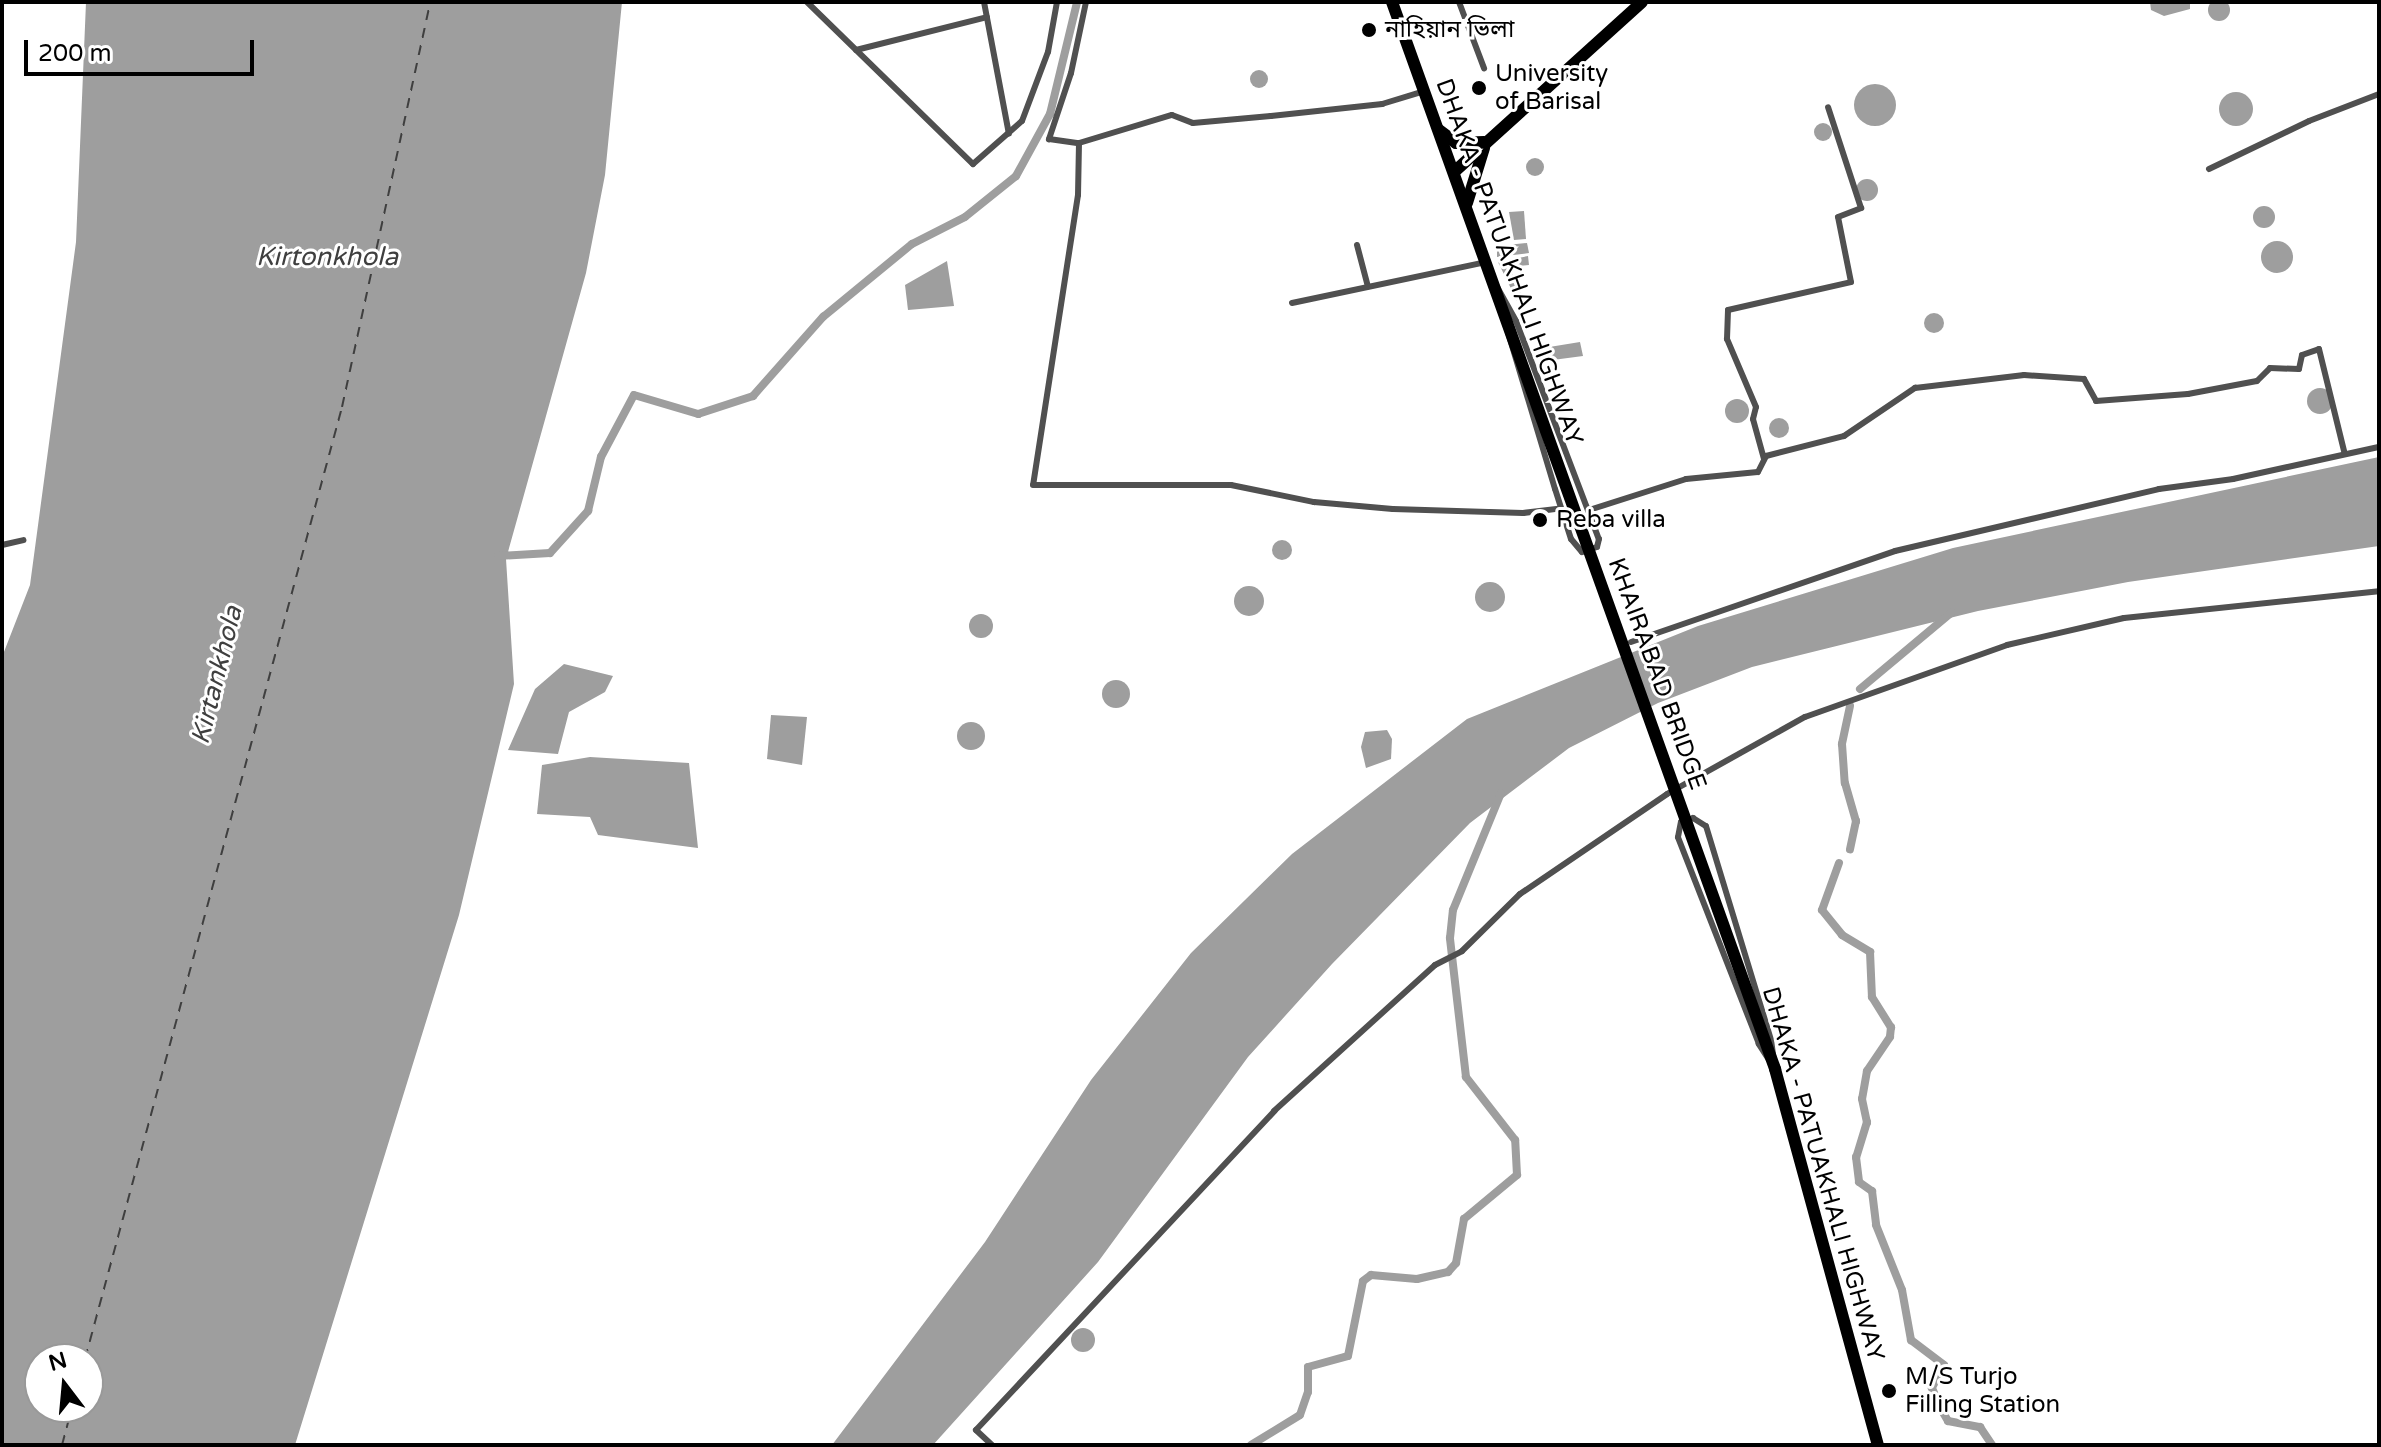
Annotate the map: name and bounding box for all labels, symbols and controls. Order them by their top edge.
place label: নাহিয়ান ভিলা [1385,16,1514,44]
marker: নাহিয়ান ভিলা [1360,21,1378,39]
scale bar [28,24,258,74]
text: 200 m [38,39,112,68]
place label: University of Barisal [1495,60,1608,116]
street label: DHAKA - PATUAKHALI HIGHWAY [1429,75,1589,449]
marker: University of Barisal [1470,79,1488,97]
water label: Kirtonkhola [256,241,398,273]
place label: Reba villa [1556,506,1666,534]
marker: Reba villa [1531,511,1549,529]
street label: KHAIRABAD BRIDGE [1602,554,1712,794]
water label: Kirtankhola [185,603,249,747]
street label: DHAKA - PATUAKHALI HIGHWAY [1756,984,1890,1364]
north arrow [24,1343,104,1423]
text: N [46,1347,70,1377]
place label: M/S Turjo Filling Station [1905,1363,2060,1419]
marker: M/S Turjo Filling Station [1880,1382,1898,1400]

